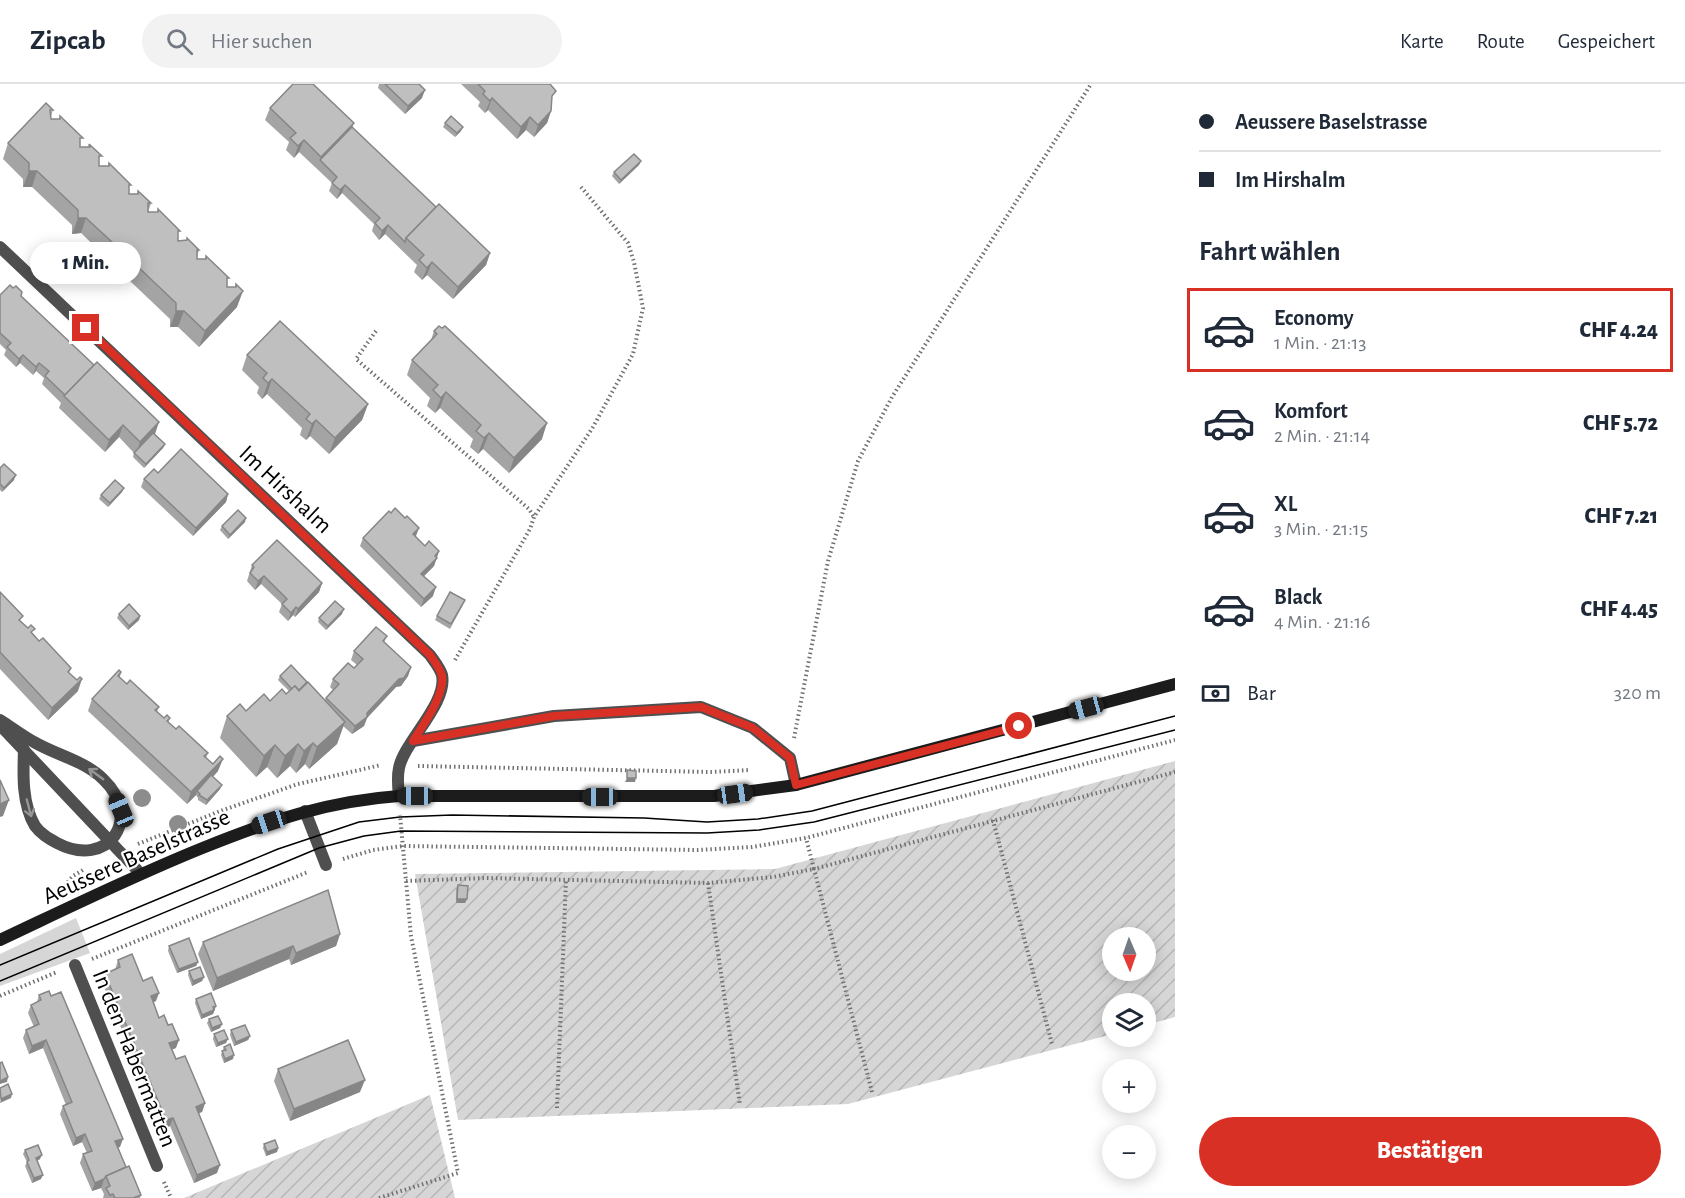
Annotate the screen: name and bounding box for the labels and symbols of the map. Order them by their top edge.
callout: 1 Min. [31,241,142,283]
route end [72,314,99,341]
street label: Im Hirshalm [234,441,336,538]
car [1066,695,1106,721]
route start [1005,712,1032,739]
one-way arrow [88,768,104,780]
car [716,783,754,805]
car [397,787,433,805]
car [582,788,618,806]
car [106,790,136,830]
one-way arrow [24,798,35,817]
street label: Aeussere Baselstrasse [39,805,234,909]
car [249,808,289,836]
north arrow [1102,927,1156,981]
street label: In den Habermatten [87,966,181,1151]

